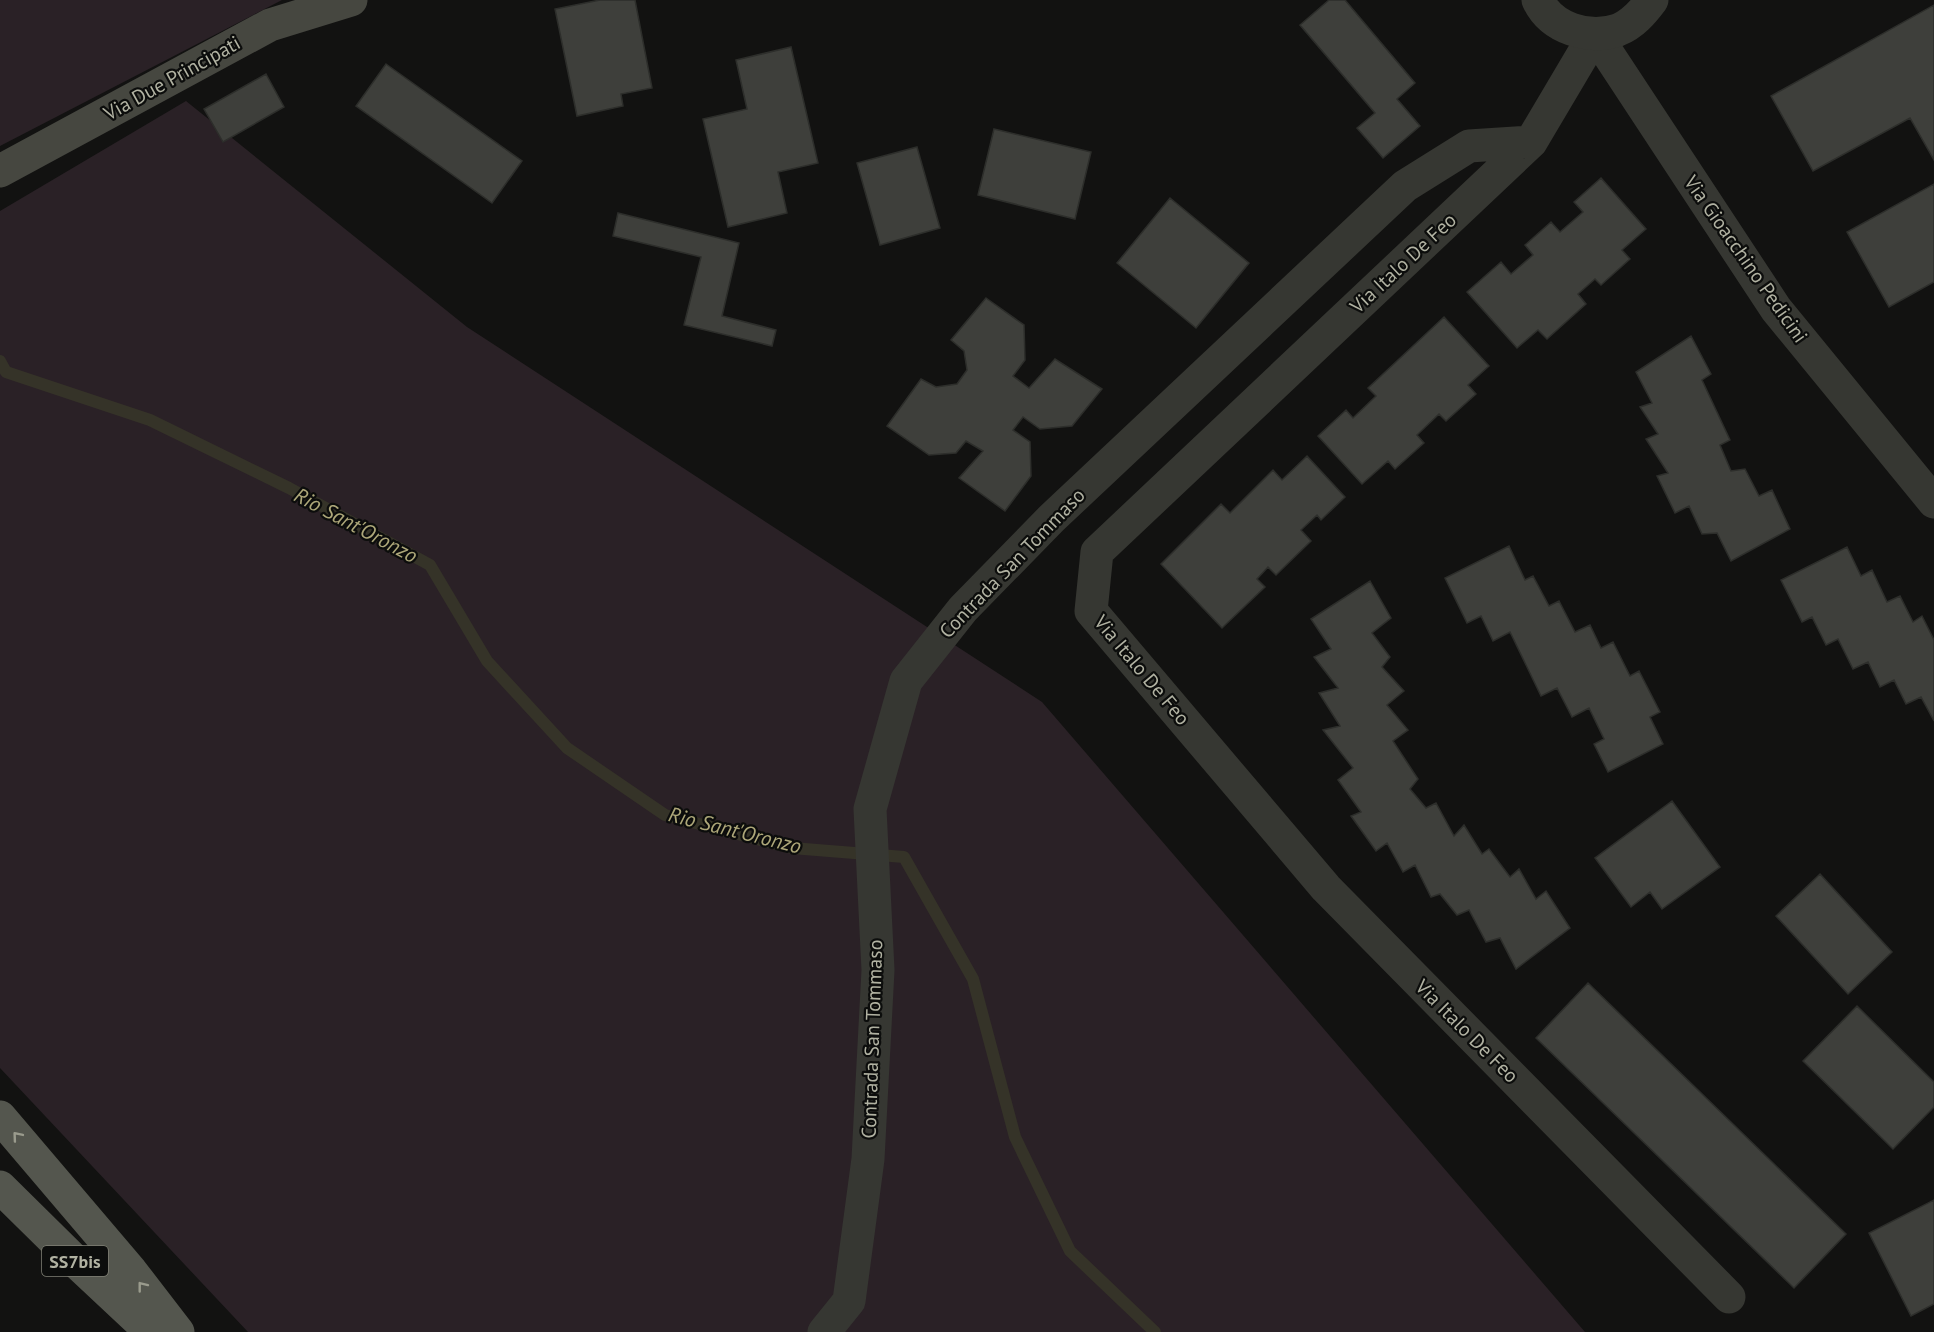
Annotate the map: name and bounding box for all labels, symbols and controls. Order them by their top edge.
street label: Via Due Principati [98,30,245,127]
street label: Via Gioacchino Pedicini [1678,169,1814,348]
street label: Via Italo De Feo [1344,207,1462,320]
water label: Rio Sant'Oronzo [290,481,422,569]
street label: Contrada San Tommaso [934,482,1090,644]
street label: Via Italo De Feo [1088,609,1196,730]
water label: Rio Sant'Oronzo [666,800,804,860]
street label: Contrada San Tommaso [856,939,888,1139]
street label: Via Italo De Feo [1409,973,1524,1088]
one-way arrow [13,1132,24,1143]
road number: SS7bis [42,1246,108,1276]
one-way arrow [139,1282,150,1293]

